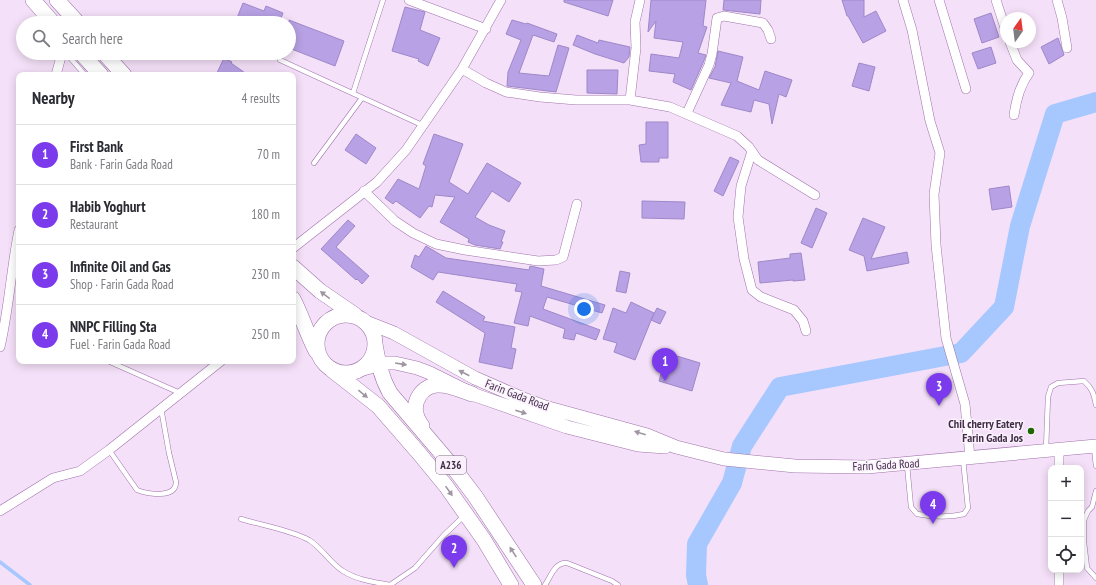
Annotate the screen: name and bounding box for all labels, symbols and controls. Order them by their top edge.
north arrow [1000,12,1036,48]
search box [16,16,296,60]
icon: search [30,27,52,49]
text: Search here [62,29,123,48]
text: Nearby [32,87,75,109]
text: 4 results [241,90,280,107]
text: First Bank [70,137,123,156]
text: 1 [42,146,48,163]
text: 70 m [257,146,280,163]
text: Bank · Farin Gada Road [70,156,173,173]
text: Habib Yoghurt [70,197,146,216]
text: 2 [42,206,48,223]
text: 180 m [251,206,280,223]
text: Restaurant [70,216,118,233]
text: Infinite Oil and Gas [70,257,171,276]
text: 3 [42,266,48,283]
text: 230 m [251,266,280,283]
text: Shop · Farin Gada Road [70,276,174,293]
one-way arrow [319,291,330,299]
your location [574,299,594,319]
text: NNPC Filling Sta [70,317,157,336]
text: 4 [42,326,48,343]
text: 250 m [251,326,280,343]
text: Fuel · Farin Gada Road [70,336,170,353]
pin: 1 [652,348,678,381]
one-way arrow [395,362,407,368]
one-way arrow [459,370,470,376]
pin: 3 [926,373,952,406]
street label: Farin Gada Road [483,375,551,414]
one-way arrow [358,390,368,399]
one-way arrow [516,409,528,415]
place label: Chil cherry Eatery Farin Gada Jos [948,416,1023,445]
marker: Chil cherry Eatery Farin Gada Jos [1026,426,1036,436]
one-way arrow [634,430,646,436]
street label: Farin Gada Road [852,455,920,474]
road number: A236 [436,456,466,474]
map controls [1048,465,1084,573]
button: + [1048,465,1084,501]
one-way arrow [445,485,454,496]
pin: 4 [920,491,946,524]
button: − [1048,501,1084,537]
pin: 2 [441,535,467,568]
button: locate [1048,537,1084,573]
one-way arrow [509,547,517,558]

